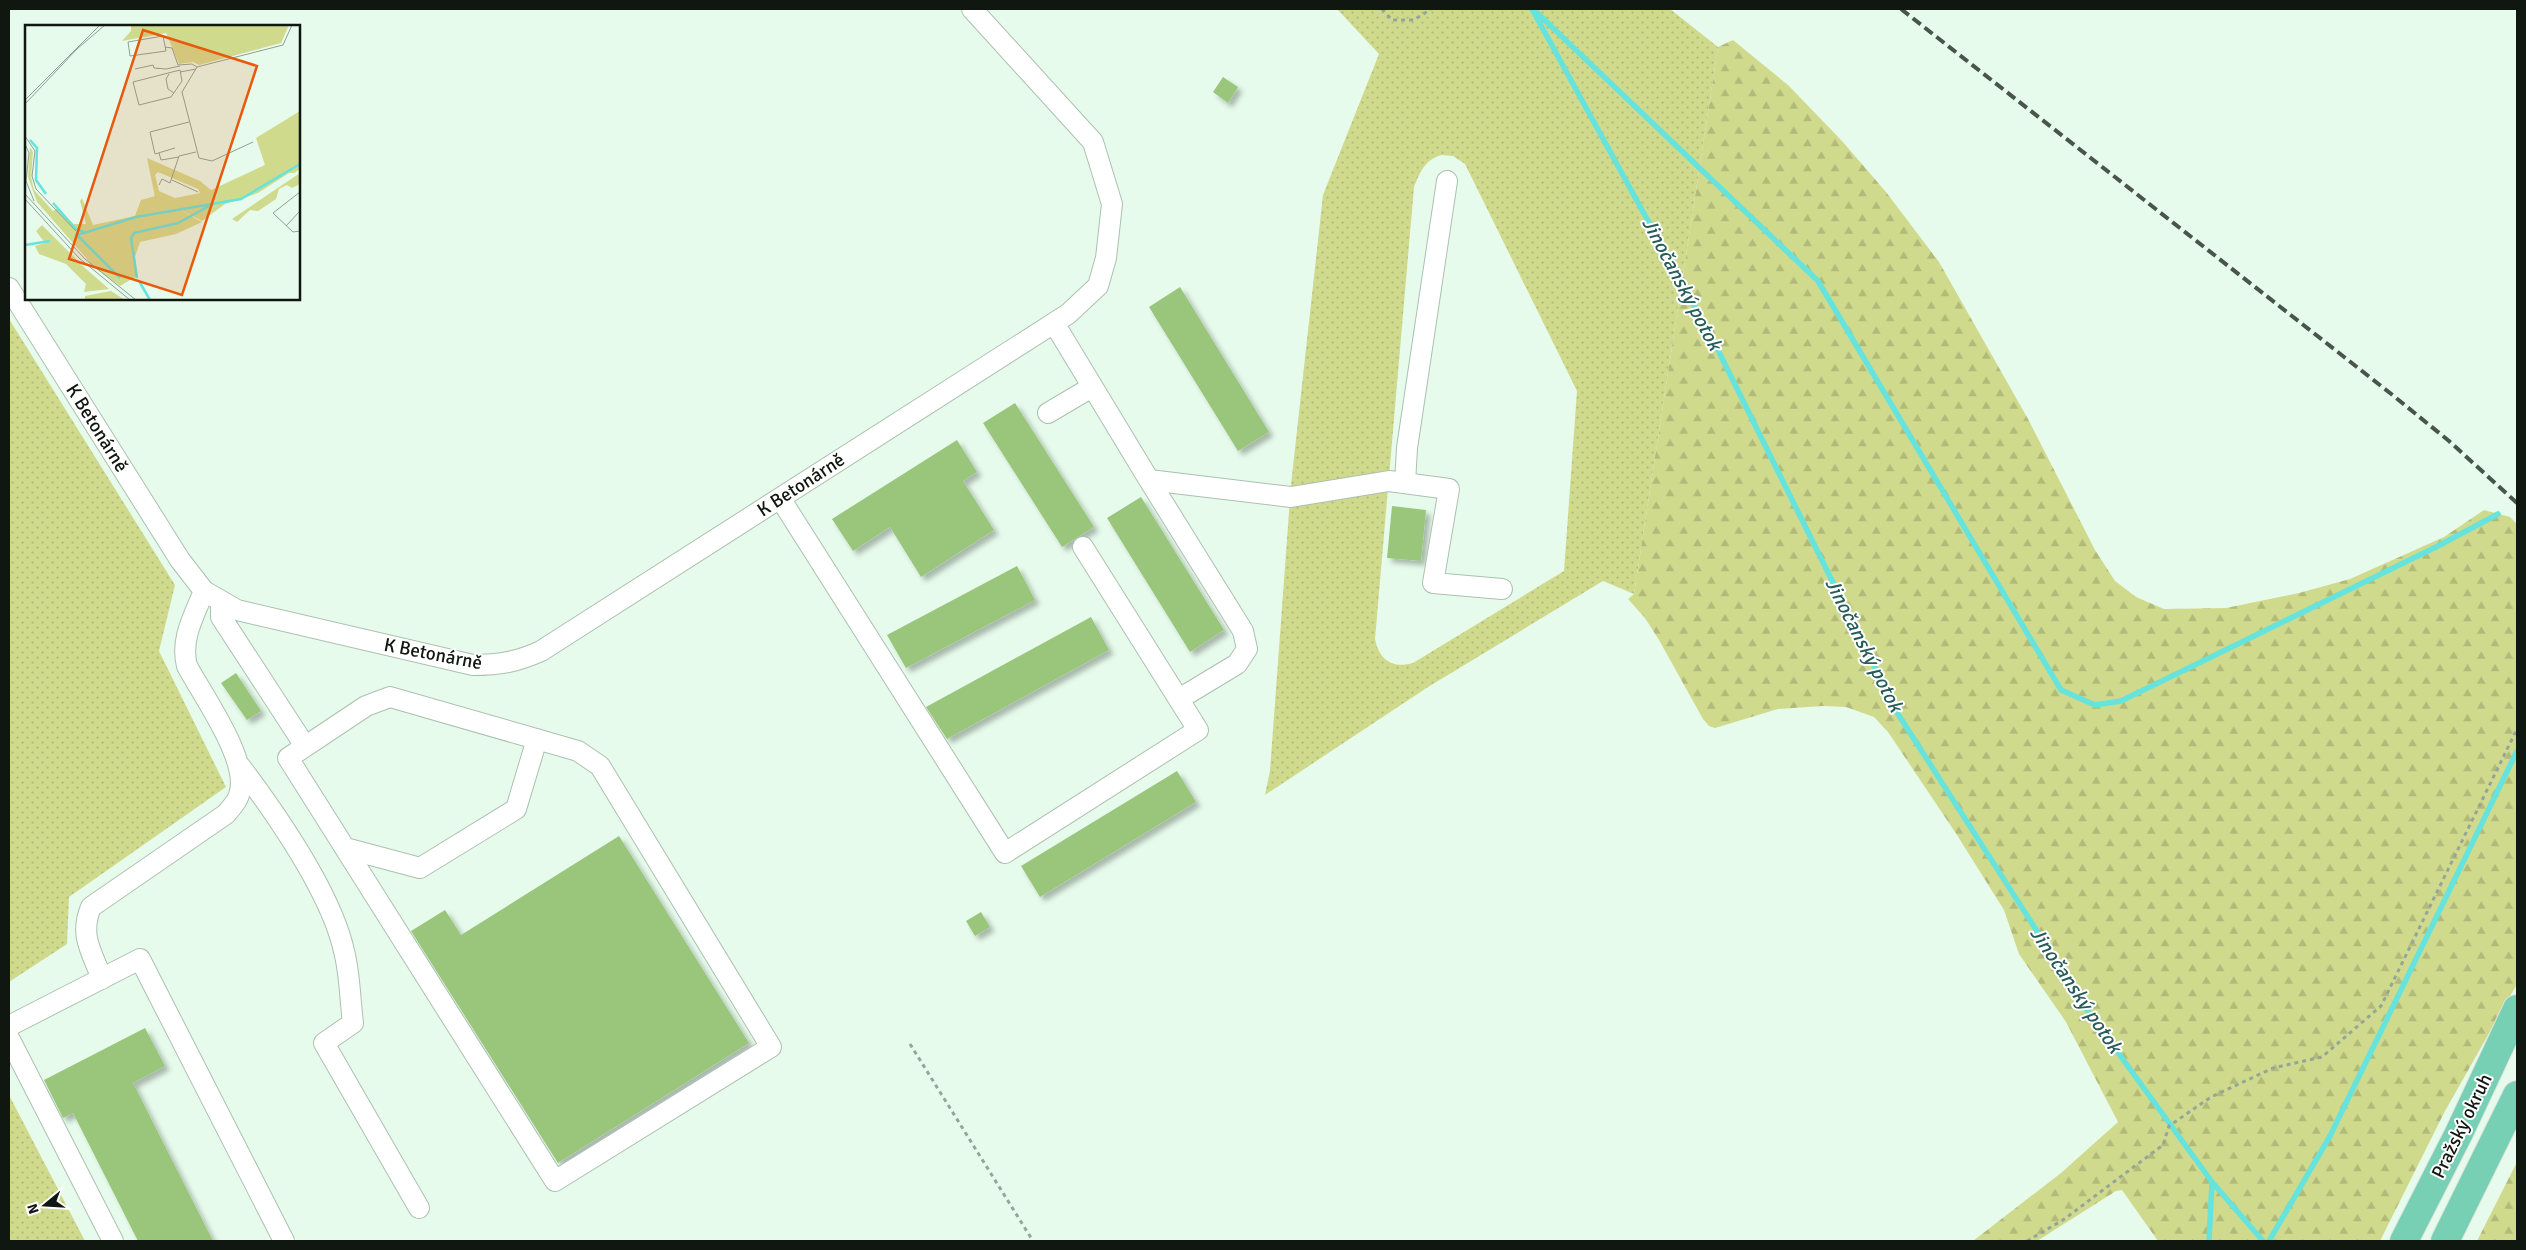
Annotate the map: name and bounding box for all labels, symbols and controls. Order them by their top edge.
inset map [25,25,300,300]
water label: Jinočanský potok [1637,213,1728,356]
street label: K Betonárně [60,379,134,477]
street label: K Betonárně [753,448,849,522]
water label: Jinočanský potok [1820,574,1909,718]
street label: K Betonárně [382,633,484,675]
water label: Jinočanský potok [2025,922,2129,1059]
street label: Pražský okruh [2426,1070,2498,1182]
north arrow [20,1180,70,1230]
text: N [24,1202,43,1216]

